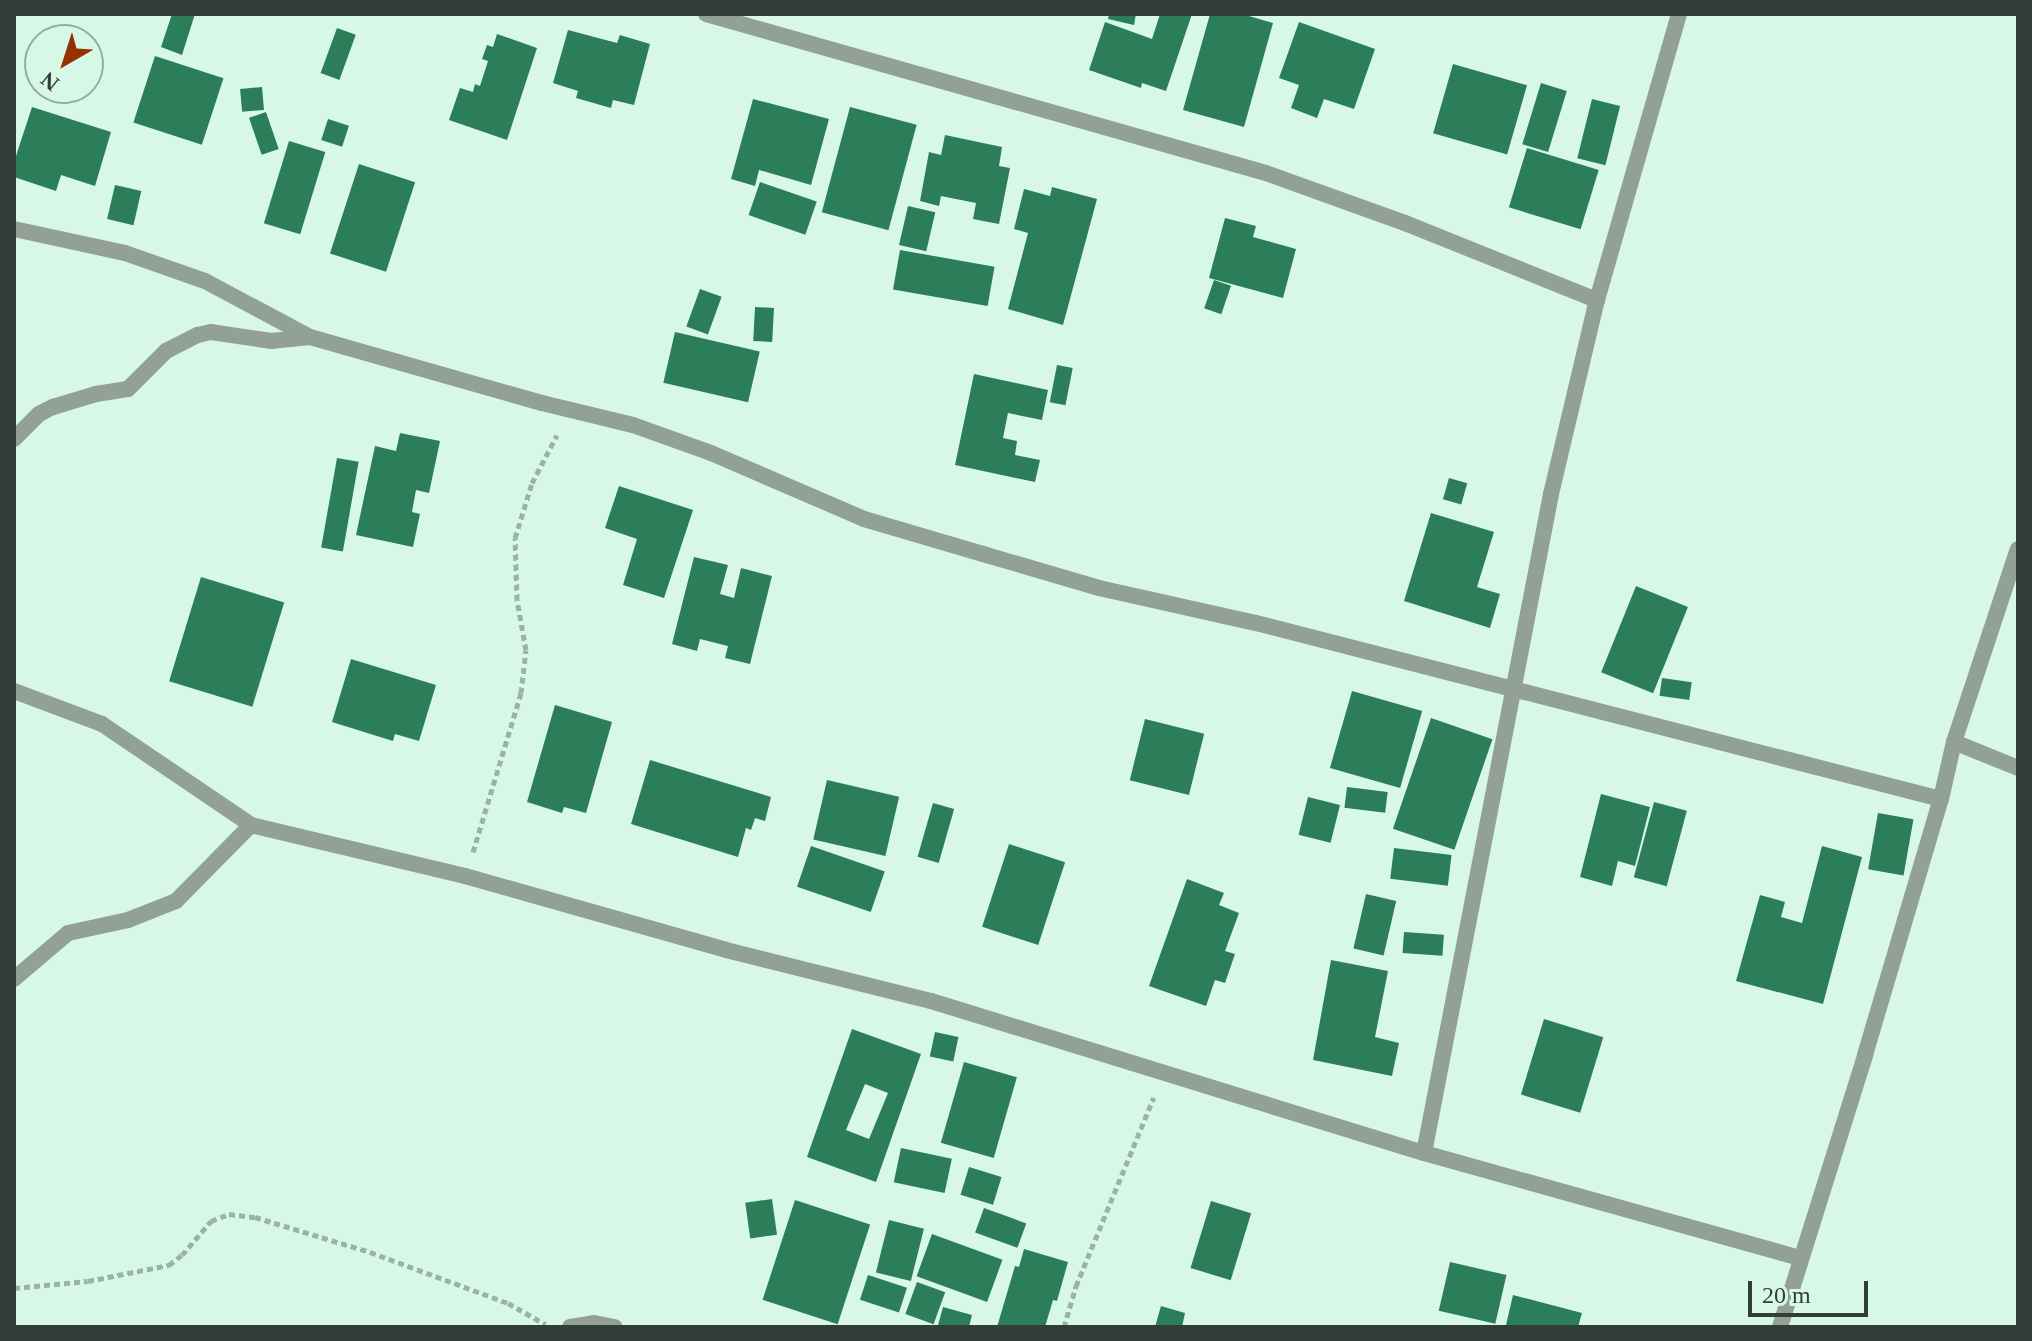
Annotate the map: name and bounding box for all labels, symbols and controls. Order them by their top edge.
north arrow [24,24,104,104]
text: N [36,67,64,96]
scale bar [1752,1265,1872,1315]
text: 20 m [1762,1282,1811,1308]

